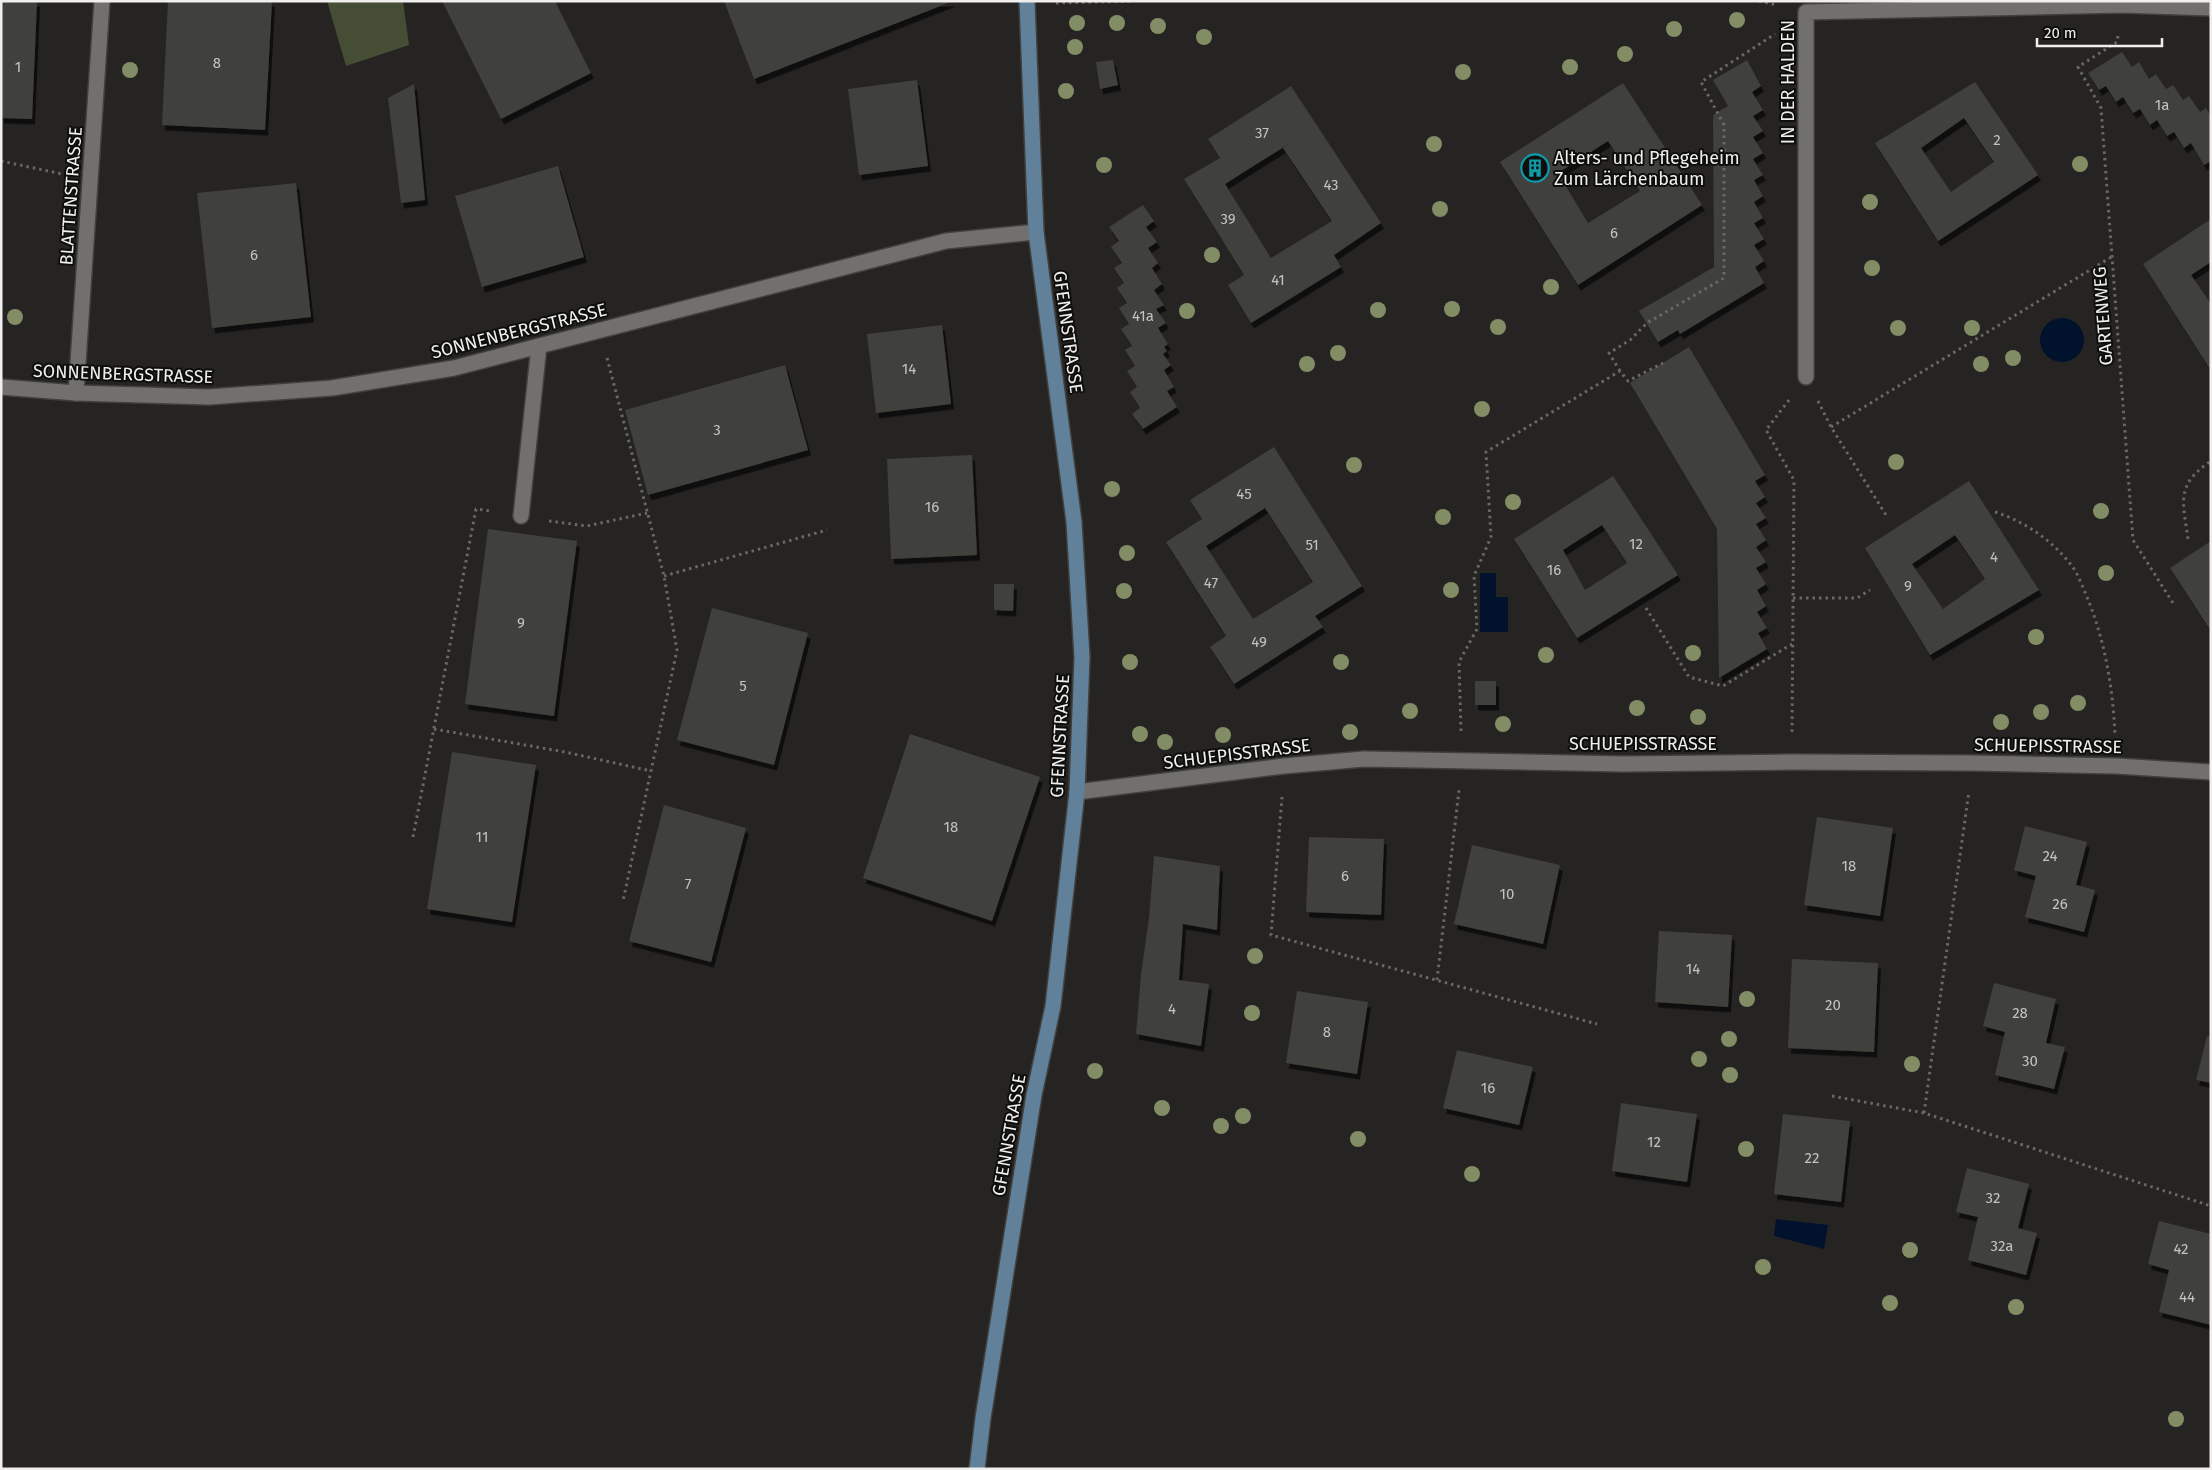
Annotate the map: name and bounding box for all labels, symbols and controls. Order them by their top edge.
scale bar [2037,15,2162,47]
street label: IN DER HALDEN [1777,20,1799,144]
text: 20 m [2044,24,2077,42]
house number: 8 [213,54,221,72]
house number: 1 [15,58,21,76]
house number: 1a [2155,96,2169,114]
house number: 37 [1255,124,1269,142]
street label: BLATTENSTRASSE [55,126,87,266]
house number: 2 [1993,131,2001,149]
place label: Alters- und Pflegeheim Zum Lärchenbaum [1554,147,1740,190]
building icon: Alters- und Pflegeheim Zum Lärchenbaum [1520,153,1550,183]
house number: 43 [1323,176,1339,194]
house number: 39 [1220,210,1236,228]
house number: 6 [1610,224,1618,242]
house number: 6 [250,246,258,264]
street label: GARTENWEG [2089,266,2117,366]
street label: GFENNSTRASSE [1049,269,1087,395]
house number: 41 [1271,271,1285,289]
street label: SONNENBERGSTRASSE [429,299,609,363]
house number: 41a [1132,307,1154,325]
street label: SONNENBERGSTRASSE [32,360,214,388]
house number: 14 [902,360,916,378]
house number: 3 [713,421,721,439]
house number: 45 [1236,485,1252,503]
house number: 16 [925,498,939,516]
house number: 12 [1629,535,1643,553]
house number: 51 [1305,536,1319,554]
house number: 4 [1990,548,1998,566]
house number: 16 [1547,561,1561,579]
house number: 47 [1204,574,1218,592]
house number: 9 [1904,577,1912,595]
house number: 9 [517,614,525,632]
house number: 49 [1251,633,1267,651]
street label: GFENNSTRASSE [1046,674,1074,798]
house number: 5 [739,677,747,695]
street label: SCHUEPISSTRASSE [1569,733,1717,755]
street label: SCHUEPISSTRASSE [1162,734,1312,774]
street label: SCHUEPISSTRASSE [1974,734,2122,758]
house number: 18 [944,818,958,836]
house number: 11 [476,828,488,846]
house number: 24 [2042,847,2058,865]
house number: 18 [1842,857,1856,875]
house number: 6 [1341,867,1349,885]
house number: 7 [685,875,692,893]
house number: 10 [1500,885,1514,903]
house number: 26 [2052,895,2068,913]
house number: 14 [1686,960,1700,978]
house number: 20 [1825,996,1841,1014]
house number: 4 [1168,1000,1176,1018]
house number: 28 [2012,1004,2028,1022]
house number: 8 [1323,1023,1331,1041]
house number: 30 [2022,1052,2038,1070]
street label: GFENNSTRASSE [987,1072,1031,1198]
house number: 16 [1481,1079,1495,1097]
house number: 12 [1647,1133,1661,1151]
house number: 22 [1805,1149,1819,1167]
house number: 32 [1986,1189,2000,1207]
house number: 32a [1991,1237,2013,1255]
house number: 42 [2173,1240,2189,1258]
house number: 44 [2179,1288,2195,1306]

